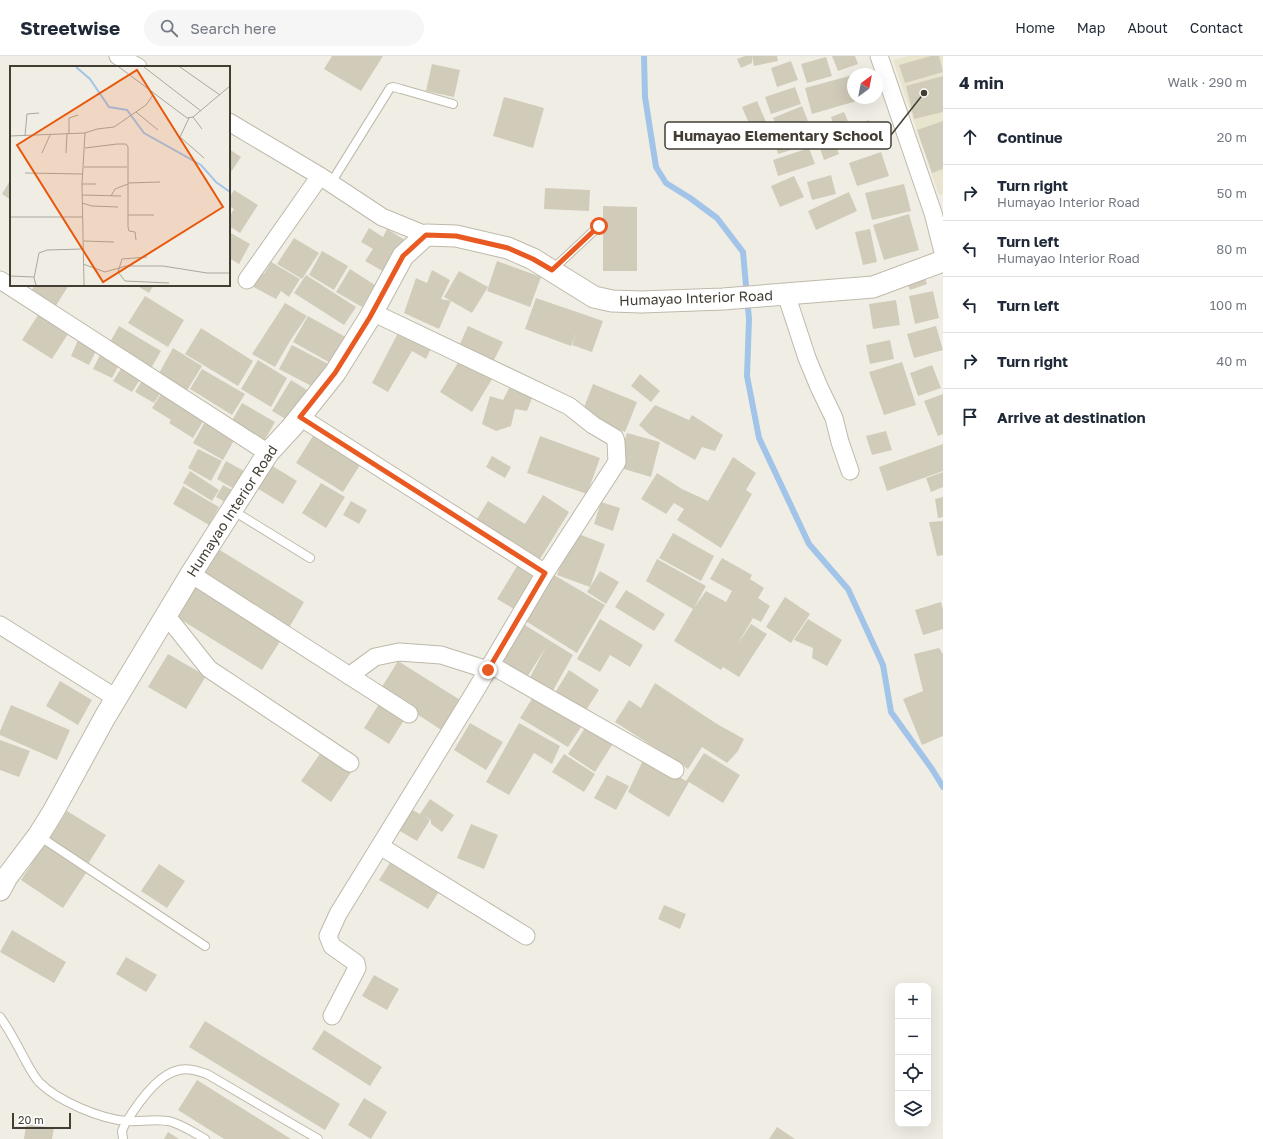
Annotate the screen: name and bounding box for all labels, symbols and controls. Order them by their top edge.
search box [144,10,424,46]
text: Streetwise [20,16,120,39]
icon: search [158,17,180,39]
text: Search here [190,19,276,37]
text: Home [1015,19,1055,36]
text: Map [1077,19,1105,36]
text: About [1127,19,1168,36]
text: Contact [1190,19,1243,36]
inset map [10,66,230,286]
north arrow [847,68,883,104]
text: 4 min [959,72,1004,93]
text: Walk · 290 m [1168,74,1247,90]
callout: Humayao Elementary School [665,122,891,149]
text: Humayao Elementary School [673,126,883,144]
icon: ahead [959,126,981,148]
text: Continue [997,128,1063,146]
text: 20 m [1217,129,1247,145]
text: Turn right [997,176,1068,194]
icon: right [959,182,981,204]
text: 50 m [1217,185,1247,201]
text: Humayao Interior Road [997,194,1140,210]
route start [590,217,608,235]
text: Turn left [997,232,1059,250]
icon: left [959,238,981,260]
text: 80 m [1216,241,1247,257]
text: Humayao Interior Road [997,250,1140,266]
street label: Humayao Interior Road [619,286,773,309]
icon: left [959,294,981,316]
text: Turn left [997,296,1059,314]
text: 100 m [1210,297,1247,313]
icon: right [959,350,981,372]
text: Turn right [997,352,1068,370]
text: 40 m [1216,353,1247,369]
icon: arrive [959,406,981,428]
text: Arrive at destination [997,408,1146,426]
street label: Humayao Interior Road [183,442,281,580]
route end [479,661,497,679]
map controls [895,983,931,1127]
button: + [895,983,931,1019]
button: − [895,1019,931,1055]
button: locate [895,1055,931,1091]
button: layers [895,1091,931,1127]
scale bar [12,1111,71,1130]
text: 20 m [18,1113,44,1126]

